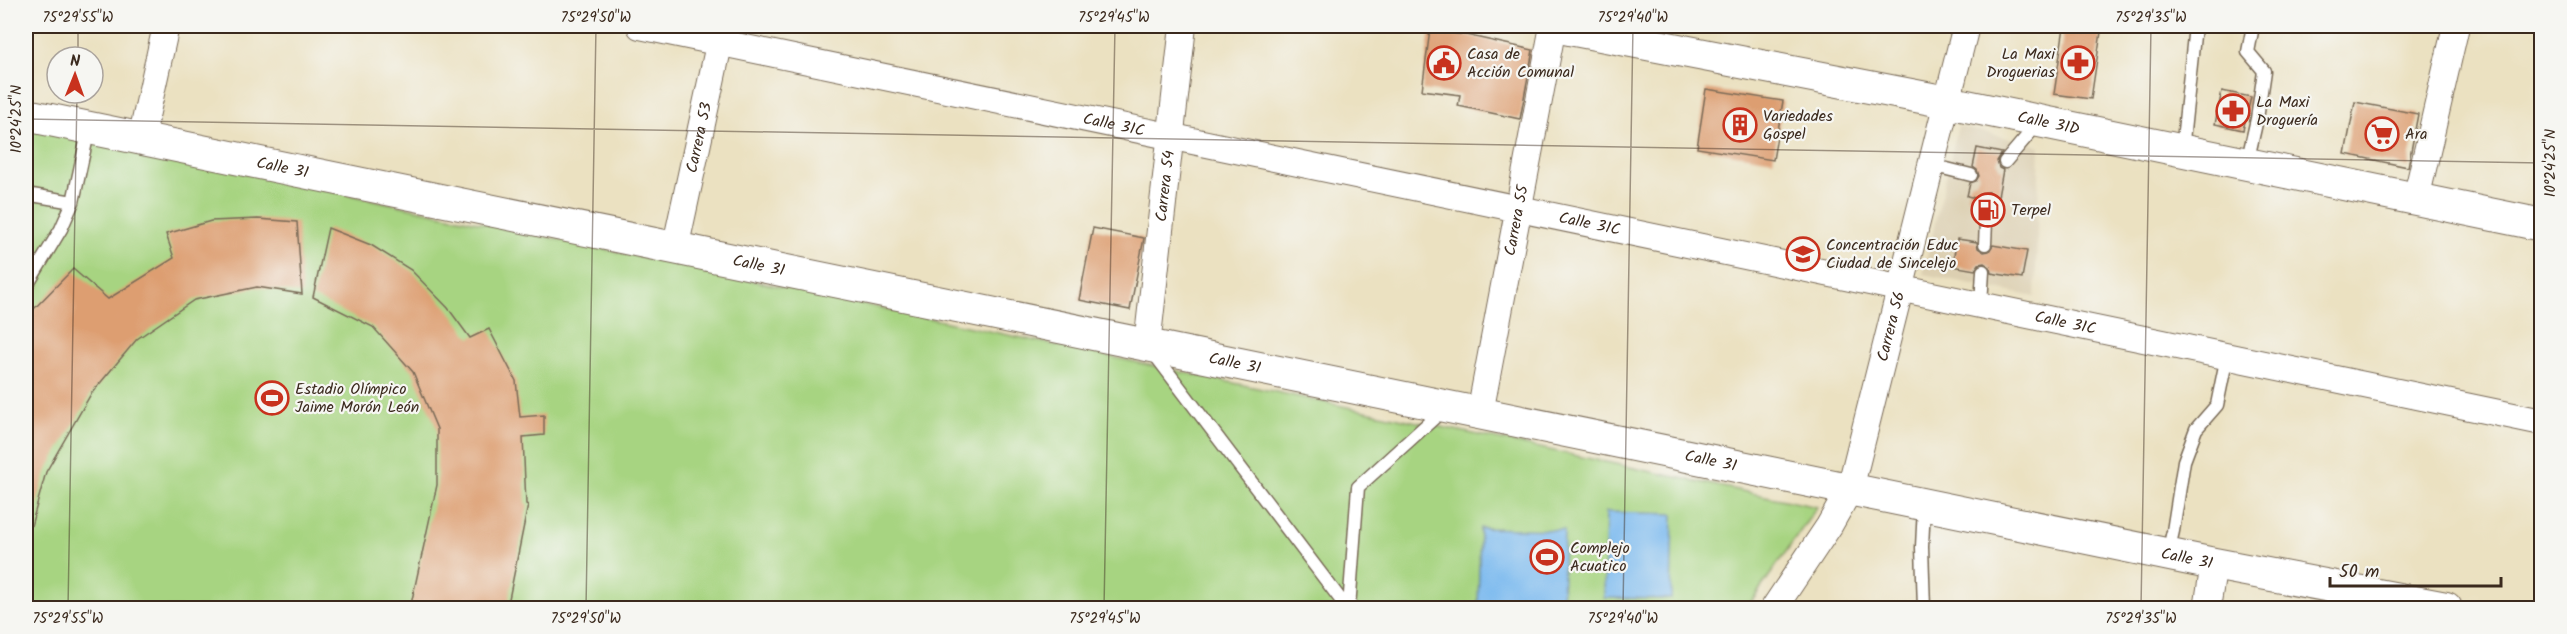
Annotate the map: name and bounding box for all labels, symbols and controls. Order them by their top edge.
text: 75°29'55"W [42,6,114,30]
text: 75°29'50"W [561,6,632,30]
text: 75°29'45"W [1078,6,1150,30]
text: 75°29'40"W [1598,6,1669,30]
text: 75°29'35"W [2115,6,2187,30]
place label: Casa de Acción Comunal [1467,42,1574,85]
place label: La Maxi Droguerias [1986,42,2056,85]
north arrow [45,45,105,105]
public building icon: Casa de Acción Comunal [1426,45,1462,81]
pharmacy icon: La Maxi Droguerias [2060,45,2096,81]
text: N [70,49,81,74]
text: 10°24'25"N [5,85,29,153]
place label: La Maxi Droguería [2256,90,2318,133]
pharmacy icon: La Maxi Droguería [2215,93,2251,129]
street label: Carrera 53 [679,100,719,175]
place label: Variedades Gospel [1763,104,1833,147]
street label: Calle 31D [2015,104,2082,142]
street label: Calle 31C [1081,106,1147,143]
building icon: Variedades Gospel [1722,107,1758,143]
supermarket icon: Ara [2364,116,2400,152]
place label: Ara [2405,122,2428,147]
text: 10°24'25"N [2539,129,2563,197]
street label: Carrera 54 [1149,149,1181,223]
street label: Calle 31 [254,150,311,185]
street label: Carrera 55 [1497,182,1535,258]
fuel station icon: Terpel [1970,192,2006,228]
place label: Terpel [2011,198,2051,223]
street label: Calle 31C [1557,205,1623,242]
place label: Concentración Educ Ciudad de Sincelejo [1826,233,1958,276]
school or university icon: Concentración Educ Ciudad de Sincelejo [1785,236,1821,272]
street label: Calle 31 [730,248,787,283]
street label: Carrera 56 [1870,289,1912,364]
street label: Calle 31C [2032,304,2098,341]
street label: Calle 31 [1206,346,1263,381]
place label: Estadio Olímpico Jaime Morón León [295,377,419,420]
sports icon: Estadio Olímpico Jaime Morón León [254,380,290,416]
street label: Calle 31 [1683,443,1739,478]
place label: Complejo Acuatico [1570,536,1630,579]
sports icon: Complejo Acuatico [1529,539,1565,575]
street label: Calle 31 [2159,541,2215,576]
scale bar [2330,550,2501,588]
text: 50 m [2339,558,2379,587]
text: 75°29'55"W [32,607,104,631]
text: 75°29'50"W [551,607,622,631]
text: 75°29'45"W [1069,607,1141,631]
text: 75°29'40"W [1588,607,1659,631]
text: 75°29'35"W [2105,607,2177,631]

